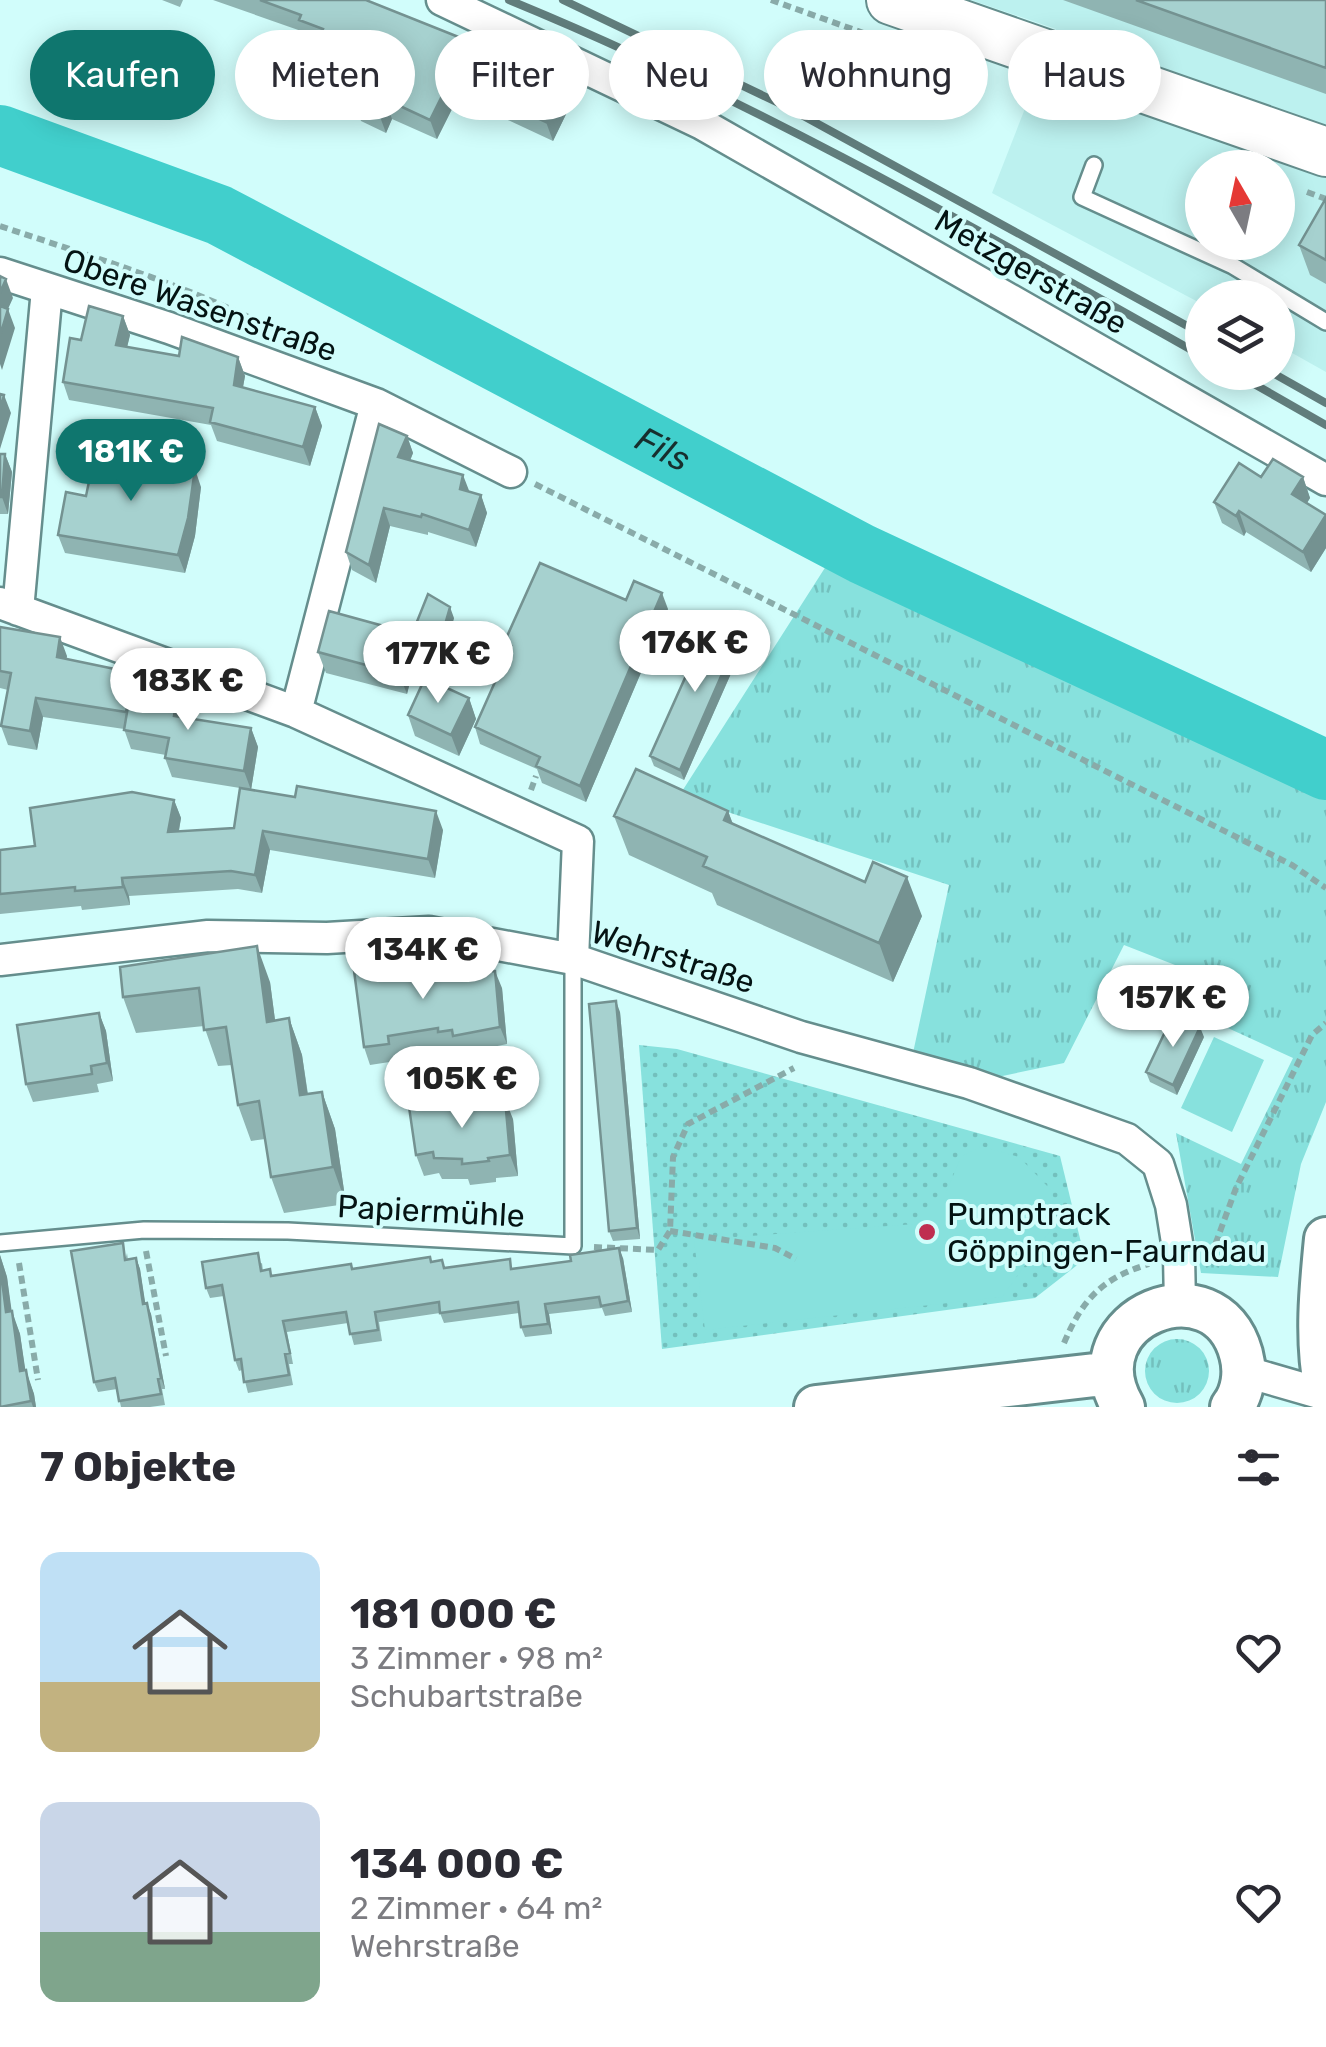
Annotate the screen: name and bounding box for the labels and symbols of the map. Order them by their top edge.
north arrow [1185,150,1295,260]
street label: Metzgerstraße [928,202,1134,342]
street label: Obere Wasenstraße [58,240,342,370]
water label: Fils [629,418,697,481]
pin: 181K € [50,419,212,504]
pin: 176K € [614,610,776,695]
pin: 177K € [357,621,519,706]
pin: 183K € [107,648,269,733]
street label: Wehrstraße [586,913,760,1001]
pin: 134K € [342,917,504,1002]
pin: 157K € [1092,965,1254,1050]
pin: 105K € [381,1046,543,1131]
street label: Papiermühle [336,1187,526,1235]
place label: Pumptrack Göppingen-Faurndau [947,1195,1266,1270]
marker: Pumptrack Göppingen-Faurndau [916,1221,938,1243]

